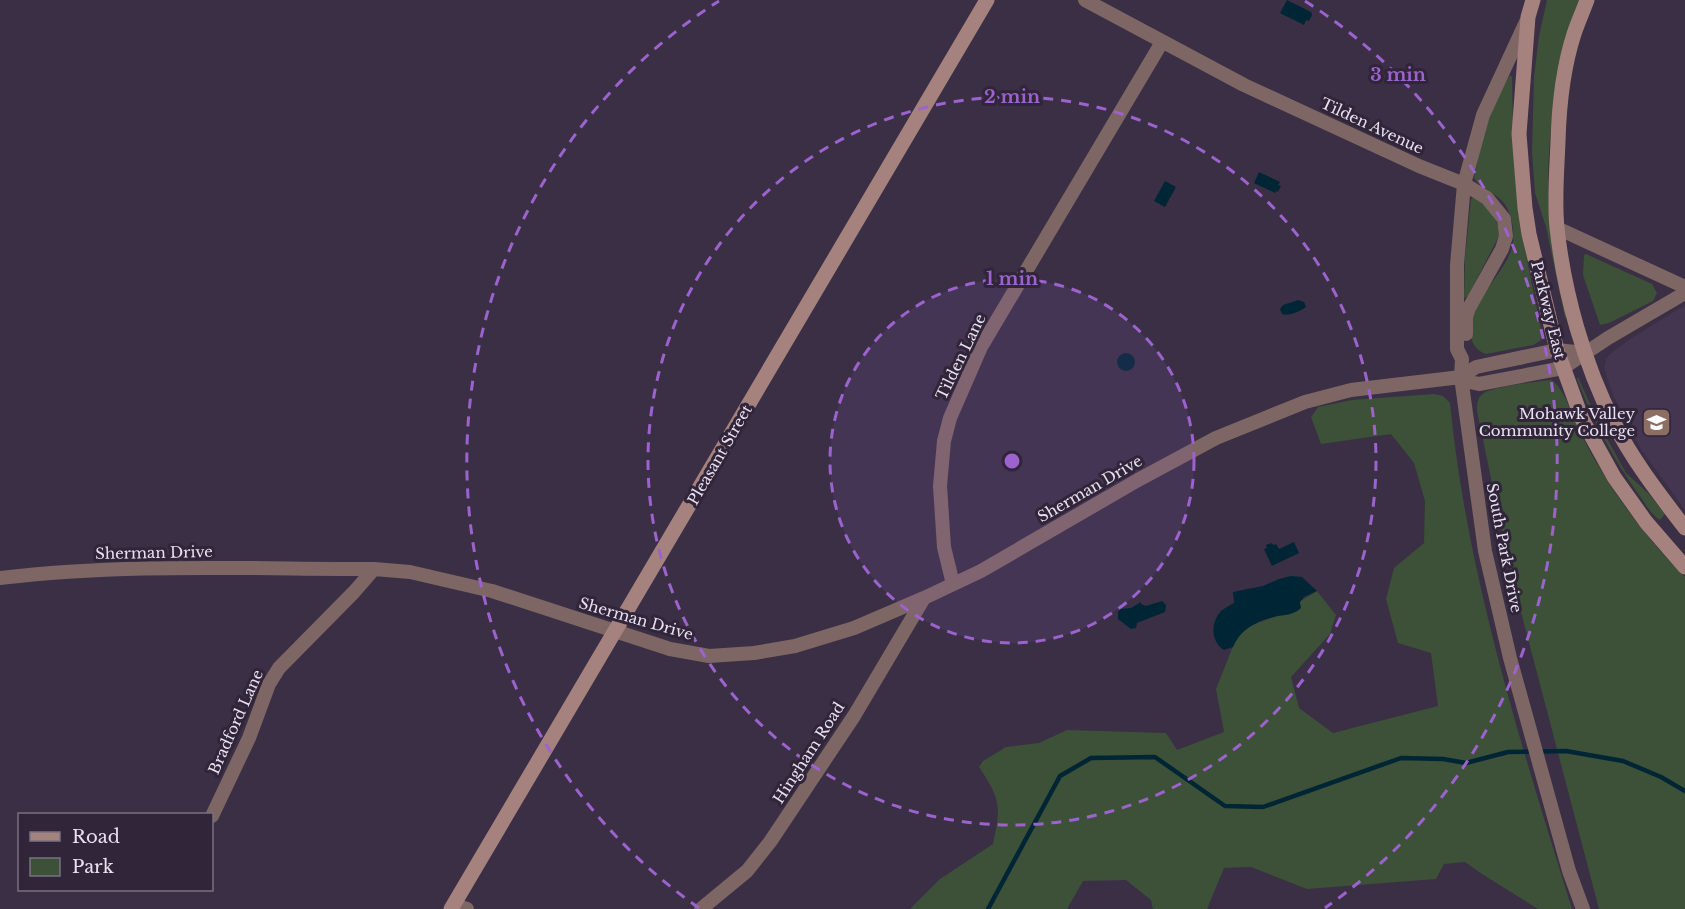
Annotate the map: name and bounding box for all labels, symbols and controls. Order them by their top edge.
text: 3 min [1370,64,1426,86]
text: 2 min [984,86,1040,108]
street label: Tilden Avenue [1318,93,1427,158]
street label: Parkway East [1527,259,1570,361]
text: 1 min [986,268,1038,290]
street label: Tilden Lane [932,311,989,403]
street label: Pleasant Street [683,401,756,508]
place label: Mohawk Valley Community College [1479,404,1635,440]
school or university icon: Mohawk Valley Community College [1640,407,1672,439]
centre of rings [1002,451,1022,471]
street label: Sherman Drive [1034,451,1145,526]
street label: South Park Drive [1483,481,1526,614]
street label: Sherman Drive [95,542,213,563]
street label: Sherman Drive [577,593,695,644]
street label: Bradford Lane [204,667,267,777]
street label: Hingham Road [769,698,848,807]
legend [18,813,213,891]
text: Road [72,826,120,848]
text: Park [72,856,114,878]

